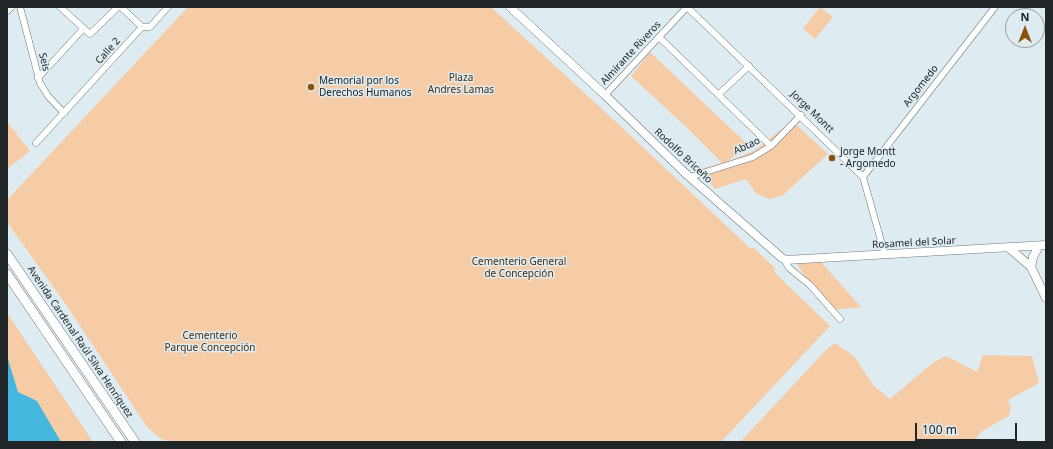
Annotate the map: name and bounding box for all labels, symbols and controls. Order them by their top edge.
north arrow [1005,8,1045,48]
text: N [1021,9,1029,24]
street label: Almirante Riveros [598,19,664,87]
street label: Calle 2 [93,35,123,67]
street label: Seis [36,52,52,72]
street label: Argomedo [901,63,941,109]
park label: Plaza Andres Lamas [428,72,494,96]
place label: Memorial por los Derechos Humanos [319,75,411,98]
marker: Memorial por los Derechos Humanos [306,82,316,92]
street label: Jorge Montt [788,88,836,136]
street label: Rodolfo Briceño [651,126,715,186]
street label: Abtao [732,135,762,157]
place label: Jorge Montt - Argomedo [840,146,896,170]
marker: Jorge Montt - Argomedo [827,153,837,163]
street label: Rosamel del Solar [872,235,956,251]
park label: Cementerio General de Concepción [472,256,566,280]
street label: Avenida Cardenal Raúl Silva Henríquez [25,264,135,420]
park label: Cementerio Parque Concepción [165,330,255,354]
scale bar [917,415,1019,441]
text: 100 m [922,421,957,438]

